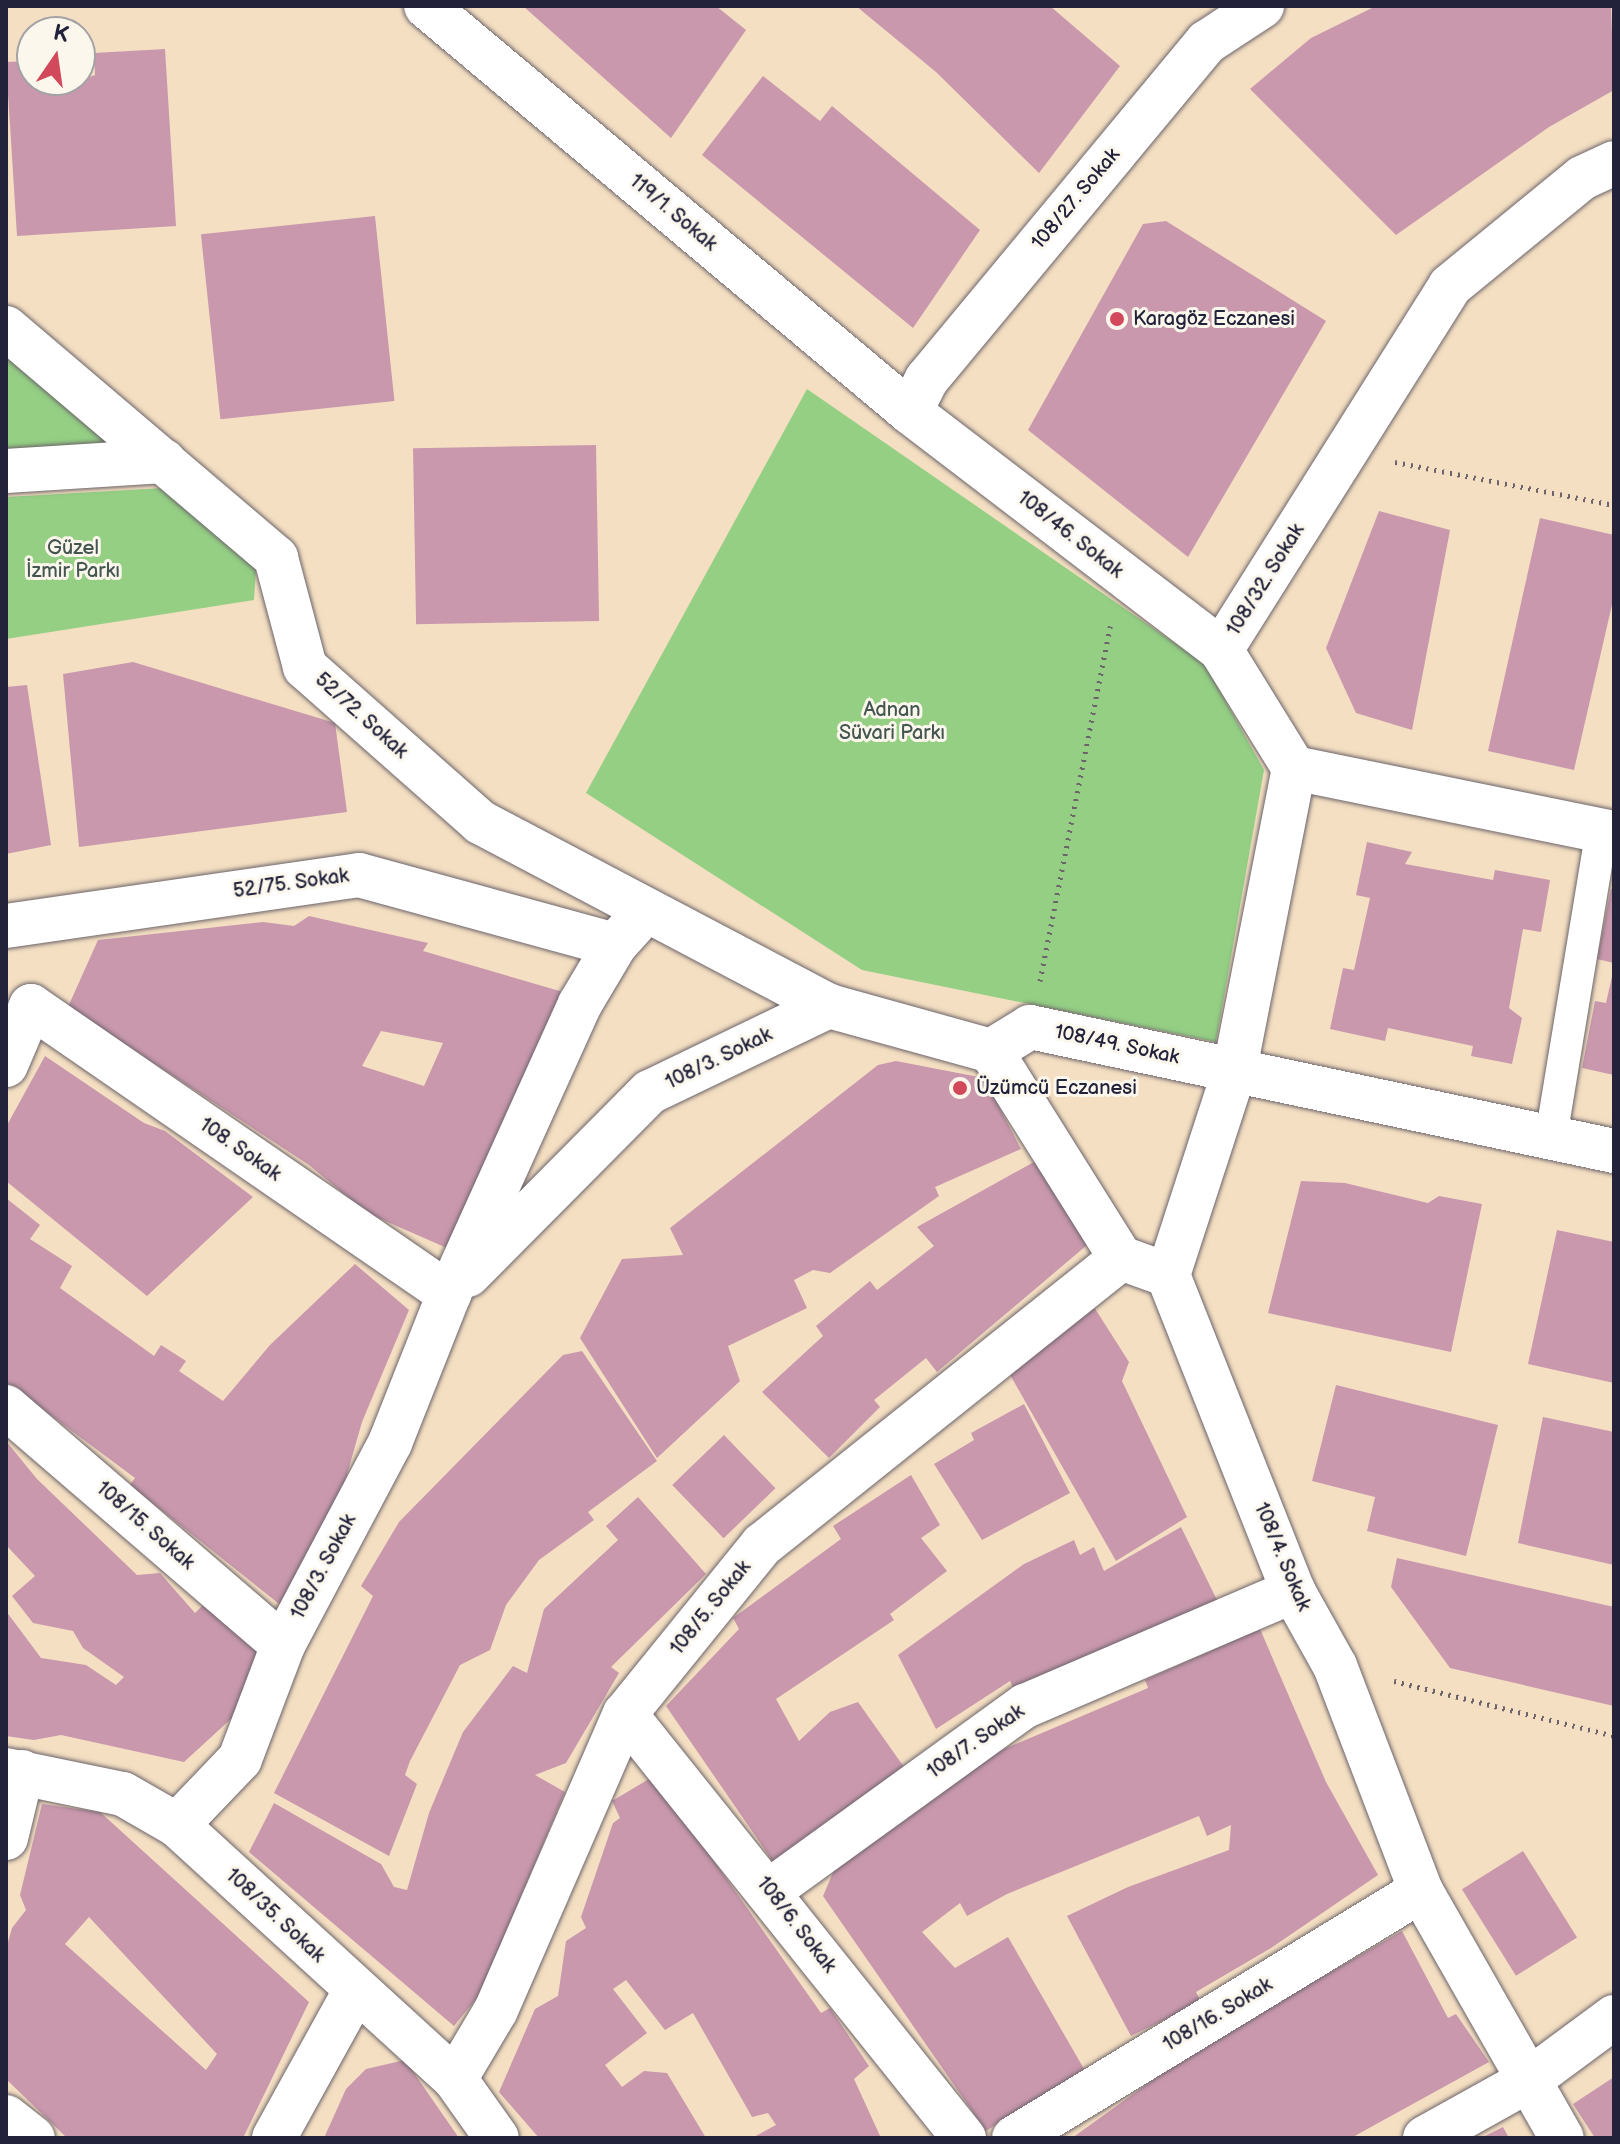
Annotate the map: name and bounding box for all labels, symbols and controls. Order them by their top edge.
north arrow [16,16,96,96]
text: K [51,19,71,49]
street label: 108/27. Sokak [1027,143,1125,255]
street label: 119/1. Sokak [624,169,722,257]
place label: Karagöz Eczanesi [1133,307,1295,331]
marker: Karagöz Eczanesi [1108,310,1126,328]
street label: 108/46. Sokak [1012,486,1128,584]
street label: 108/32. Sokak [1222,520,1310,640]
park label: Güzel İzmir Parkı [26,537,120,584]
street label: 52/72. Sokak [309,668,413,764]
park label: Adnan Süvari Parkı [839,699,945,746]
street label: 52/75. Sokak [231,864,351,904]
street label: 108/49. Sokak [1052,1020,1182,1070]
street label: 108/3. Sokak [662,1023,776,1095]
place label: Üzümcü Eczanesi [976,1076,1137,1100]
marker: Üzümcü Eczanesi [951,1079,969,1097]
street label: 108. Sokak [194,1113,286,1187]
street label: 108/15. Sokak [91,1477,199,1575]
street label: 108/4. Sokak [1248,1499,1316,1615]
street label: 108/3. Sokak [286,1510,362,1624]
street label: 108/5. Sokak [665,1556,757,1660]
street label: 108/7. Sokak [923,1700,1029,1784]
street label: 108/35. Sokak [220,1864,330,1968]
street label: 108/6. Sokak [751,1872,841,1978]
street label: 108/16. Sokak [1159,1973,1277,2057]

